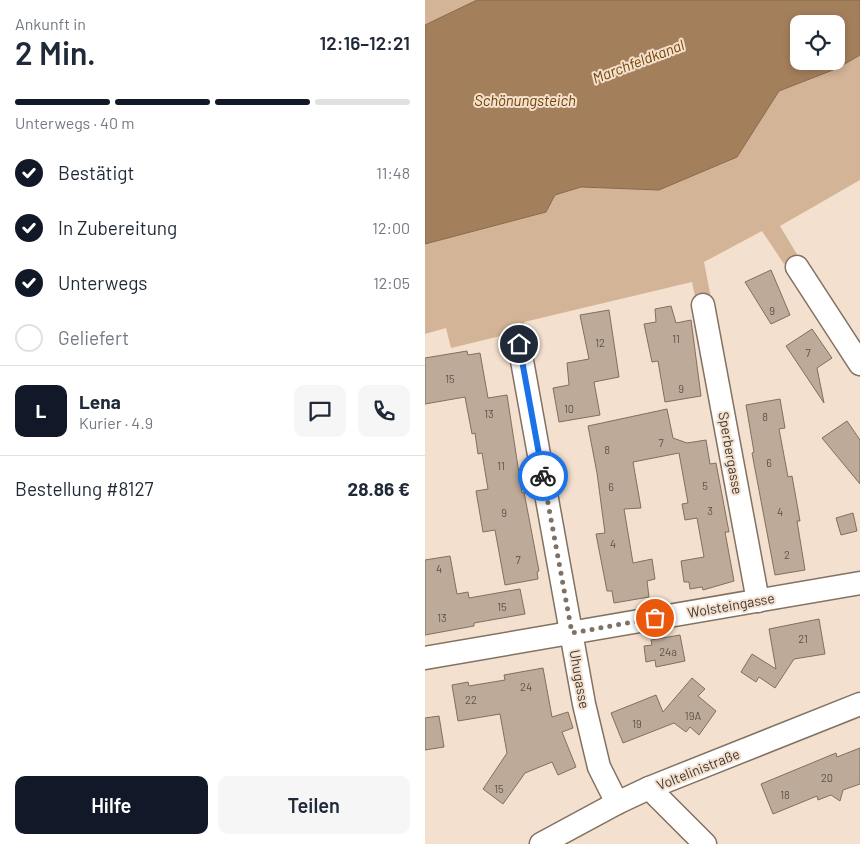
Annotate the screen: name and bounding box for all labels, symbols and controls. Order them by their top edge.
text: Ankunft in [15,14,86,33]
map controls [790,15,845,70]
button: locate [790,15,845,70]
text: 12:16–12:21 [320,31,410,54]
text: 2 Min. [15,33,96,71]
water label: Marchfeldkanal [590,35,687,87]
water label: Schönungsteich [474,91,576,109]
text: Unterwegs · 40 m [15,113,134,132]
icon: check [15,159,43,187]
text: Bestätigt [58,161,134,184]
text: 11:48 [376,163,410,182]
icon: check [15,214,43,242]
text: In Zubereitung [58,216,177,239]
text: 12:00 [372,218,410,237]
icon: check [15,269,43,297]
text: Unterwegs [58,271,147,294]
text: 12:05 [373,273,410,292]
house number: 9 [769,304,775,317]
pin [498,323,540,365]
text: Geliefert [58,326,129,349]
icon: home [505,330,533,358]
house number: 11 [672,332,680,345]
house number: 12 [595,336,605,349]
house number: 7 [805,346,811,359]
house number: 15 [445,372,455,385]
house number: 9 [678,382,684,395]
button: chat [294,385,346,437]
button: phone [358,385,410,437]
text: Lena [79,390,121,413]
text: L [36,399,46,422]
house number: 10 [564,402,574,415]
house number: 13 [484,407,494,420]
street label: Sperbergasse [715,410,747,496]
house number: 8 [762,410,768,423]
text: Kurier · 4.9 [79,413,153,432]
house number: 7 [658,436,664,449]
house number: 8 [604,443,610,456]
courier [518,451,568,501]
house number: 6 [766,456,772,469]
house number: 11 [497,459,505,472]
icon: bike [529,462,557,490]
text: Bestellung #8127 [15,477,154,500]
text: 28.86 € [348,477,410,500]
house number: 5 [702,479,708,492]
house number: 6 [608,480,614,493]
house number: 3 [707,504,713,517]
house number: 4 [777,505,783,518]
house number: 9 [501,506,507,519]
house number: 4 [610,537,616,550]
house number: 2 [784,548,790,561]
house number: 7 [515,553,521,566]
house number: 4 [436,562,442,575]
street label: Wolsteingasse [686,589,776,621]
pin [634,597,676,639]
house number: 15 [497,600,507,613]
icon: bag [641,604,669,632]
house number: 13 [437,611,447,624]
house number: 21 [798,632,808,645]
house number: 24a [659,645,677,658]
street label: Uhugasse [566,648,594,710]
house number: 24 [520,680,532,693]
house number: 22 [465,693,477,706]
house number: 19A [685,709,701,722]
house number: 19 [632,717,642,730]
street label: Voltelinistraße [654,745,742,793]
house number: 20 [821,771,833,784]
button: Hilfe [15,776,208,834]
button: Teilen [218,776,410,834]
house number: 15 [494,782,504,795]
house number: 18 [780,788,790,801]

